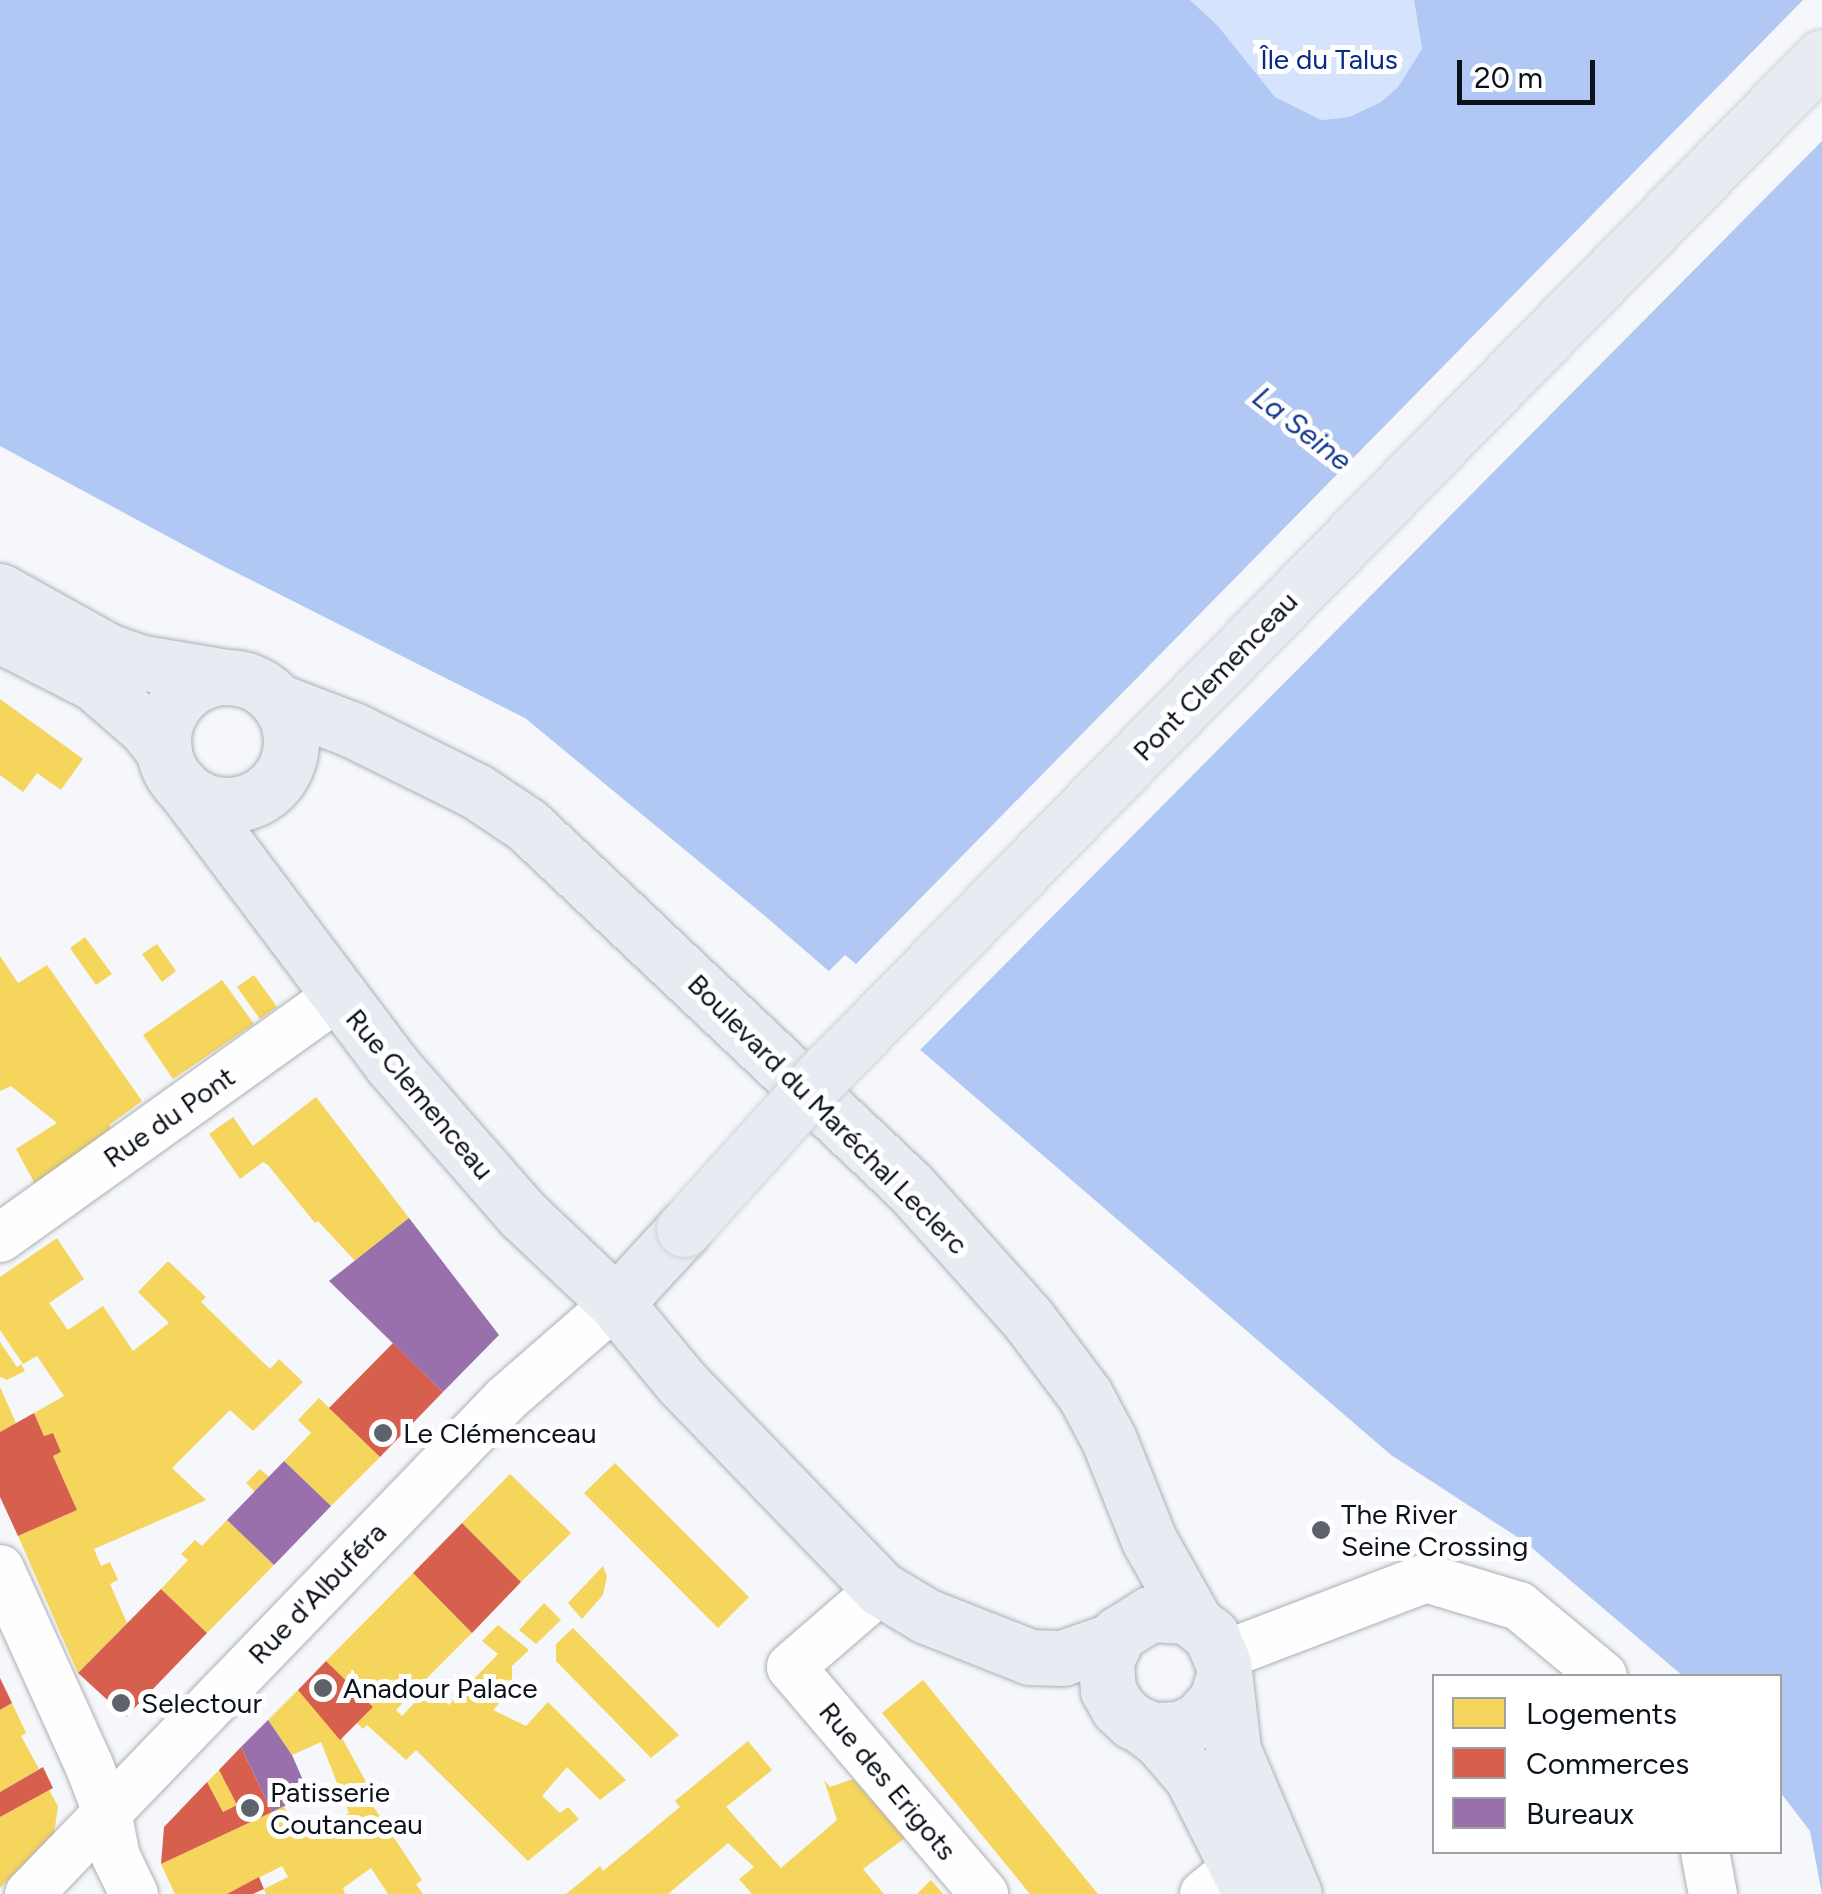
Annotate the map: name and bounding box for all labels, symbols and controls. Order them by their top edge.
scale bar [1462,40,1600,102]
park label: Île du Talus [1260,42,1398,76]
text: 20 m [1474,59,1543,96]
water label: La Seine [1245,379,1359,479]
street label: Pont Clemenceau [1126,584,1304,768]
street label: Boulevard du Maréchal Leclerc [681,967,975,1261]
street label: Rue Clemenceau [339,1002,501,1186]
street label: Rue du Pont [97,1059,241,1175]
place label: Le Clémenceau [403,1416,597,1450]
marker: Le Clémenceau [372,1422,394,1444]
place label: The River Seine Crossing [1341,1497,1528,1563]
street label: Rue d'Albuféra [241,1515,393,1671]
marker: The River Seine Crossing [1310,1519,1332,1541]
place label: Anadour Palace [343,1671,538,1705]
legend [1432,1674,1782,1854]
marker: Anadour Palace [312,1677,334,1699]
place label: Selectour [141,1686,262,1720]
marker: Selectour [110,1692,132,1714]
street label: Rue des Erigots [812,1695,964,1867]
text: Logements [1526,1695,1677,1732]
text: Commerces [1526,1745,1689,1782]
place label: Patisserie Coutanceau [270,1775,423,1841]
text: Bureaux [1526,1795,1634,1832]
marker: Patisserie Coutanceau [239,1797,261,1819]

